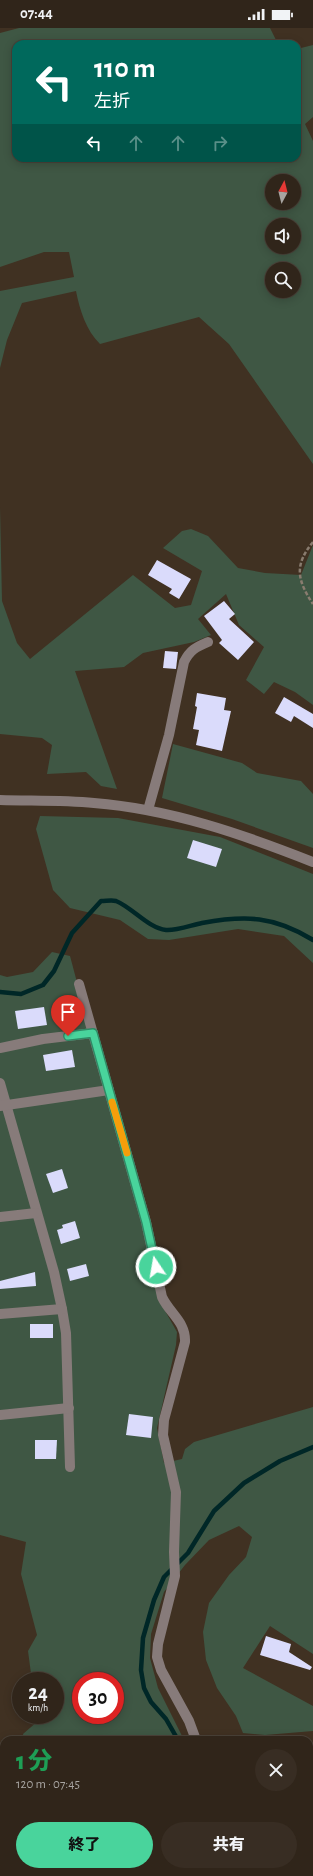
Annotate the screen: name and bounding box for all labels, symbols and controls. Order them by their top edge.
text: 07:44 [20,6,53,21]
text: 110 m [94,55,156,83]
icon: left [28,56,80,108]
text: 左折 [94,93,130,111]
icon: left [83,132,105,154]
icon: ahead [125,132,147,154]
icon: ahead [167,132,189,154]
icon: right [209,132,231,154]
north arrow [265,174,301,210]
map controls [265,174,301,298]
button: sound [265,218,301,254]
button: search [265,262,301,298]
pin [51,995,85,1036]
icon: arrive [57,1001,79,1023]
position arrow [135,1246,177,1288]
speed limit sign: 30 [72,1672,124,1724]
text: 24 [28,1683,48,1703]
text: km/h [28,1703,48,1713]
button: close [255,1749,297,1791]
text: 1 分 [16,1750,52,1774]
text: 120 m · 07:45 [16,1778,80,1791]
button: 終了 [16,1822,153,1868]
button: 共有 [161,1822,297,1868]

